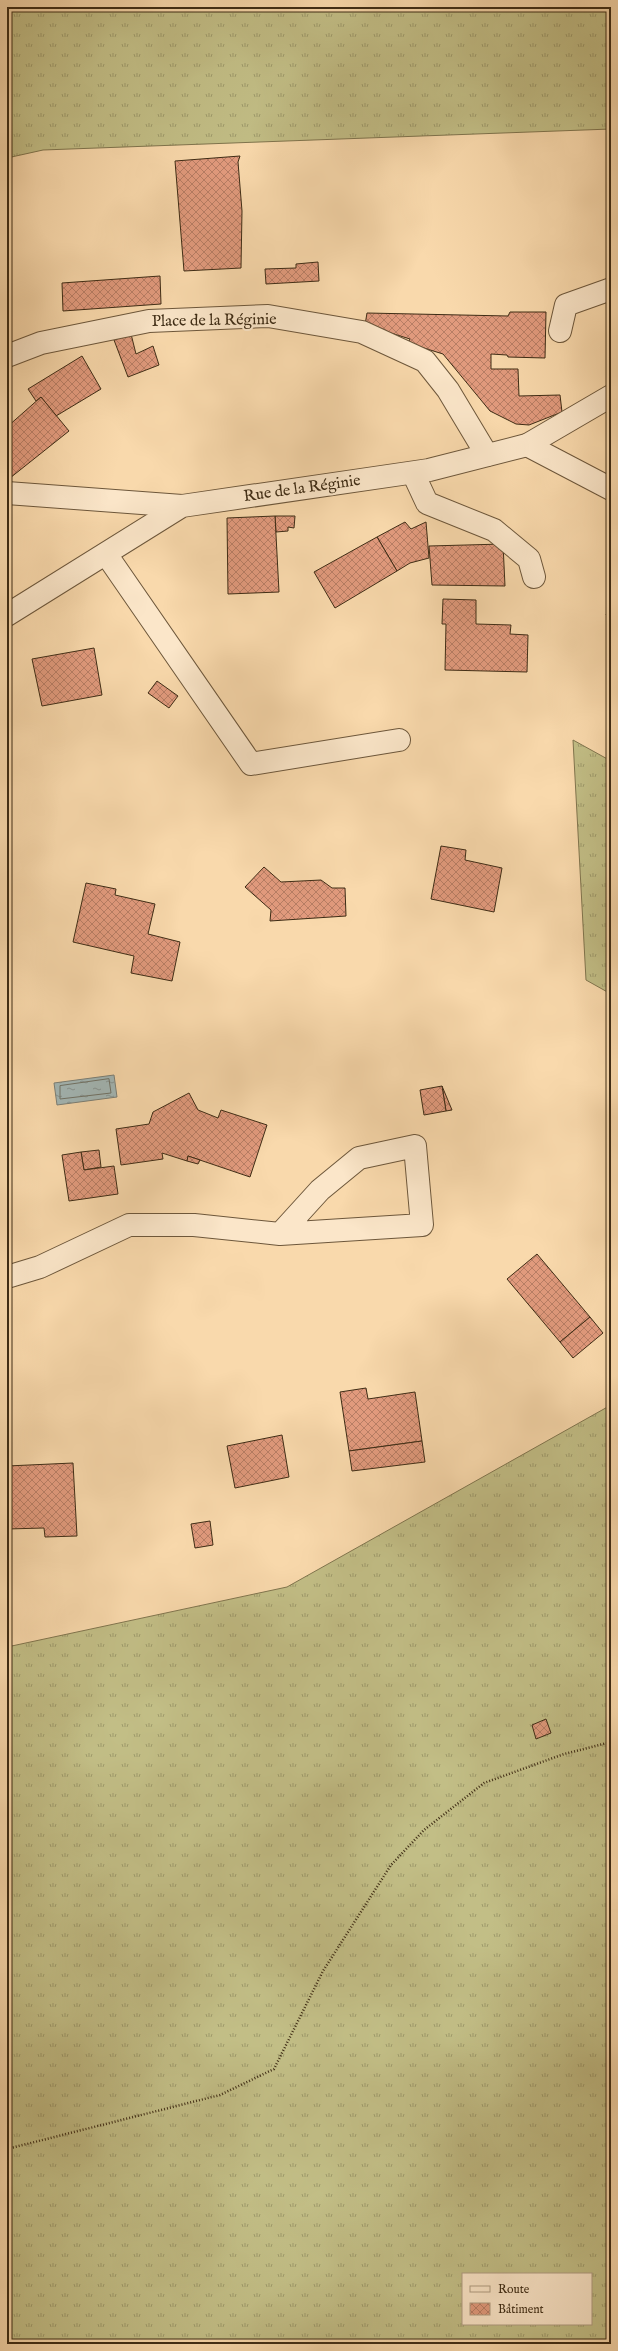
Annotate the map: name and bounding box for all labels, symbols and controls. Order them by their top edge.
street label: Place de la Réginie [151,310,277,332]
street label: Rue de la Réginie [242,471,362,507]
legend [462,2273,592,2325]
text: Route [498,2282,530,2297]
text: Bâtiment [498,2302,544,2317]

